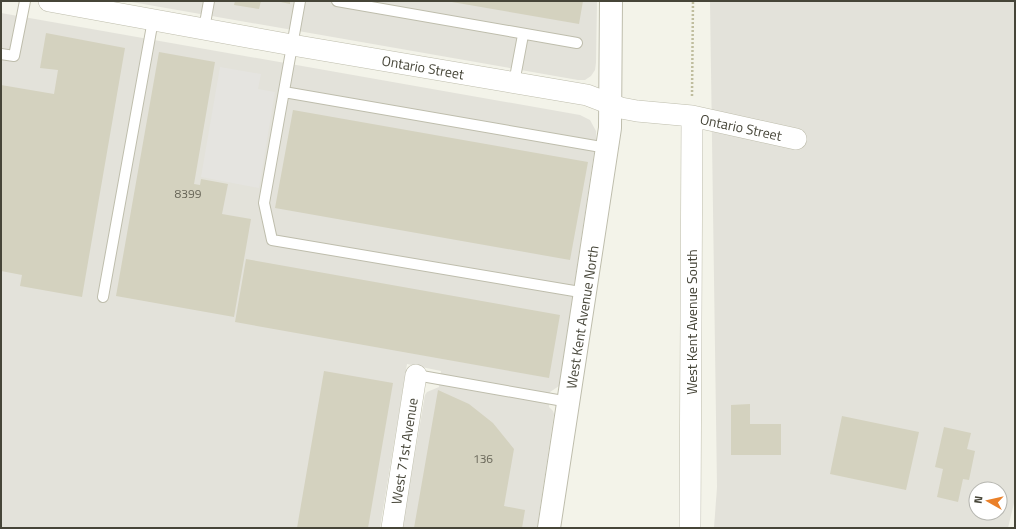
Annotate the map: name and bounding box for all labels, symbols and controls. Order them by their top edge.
street label: Ontario Street [380,49,466,85]
street label: Ontario Street [698,108,784,146]
house number: 8399 [175,184,202,203]
street label: West Kent Avenue North [560,244,604,390]
street label: West Kent Avenue South [681,249,702,395]
street label: West 71st Avenue [385,396,423,506]
house number: 136 [473,449,493,468]
north arrow [968,481,1008,521]
text: N [970,495,987,504]

